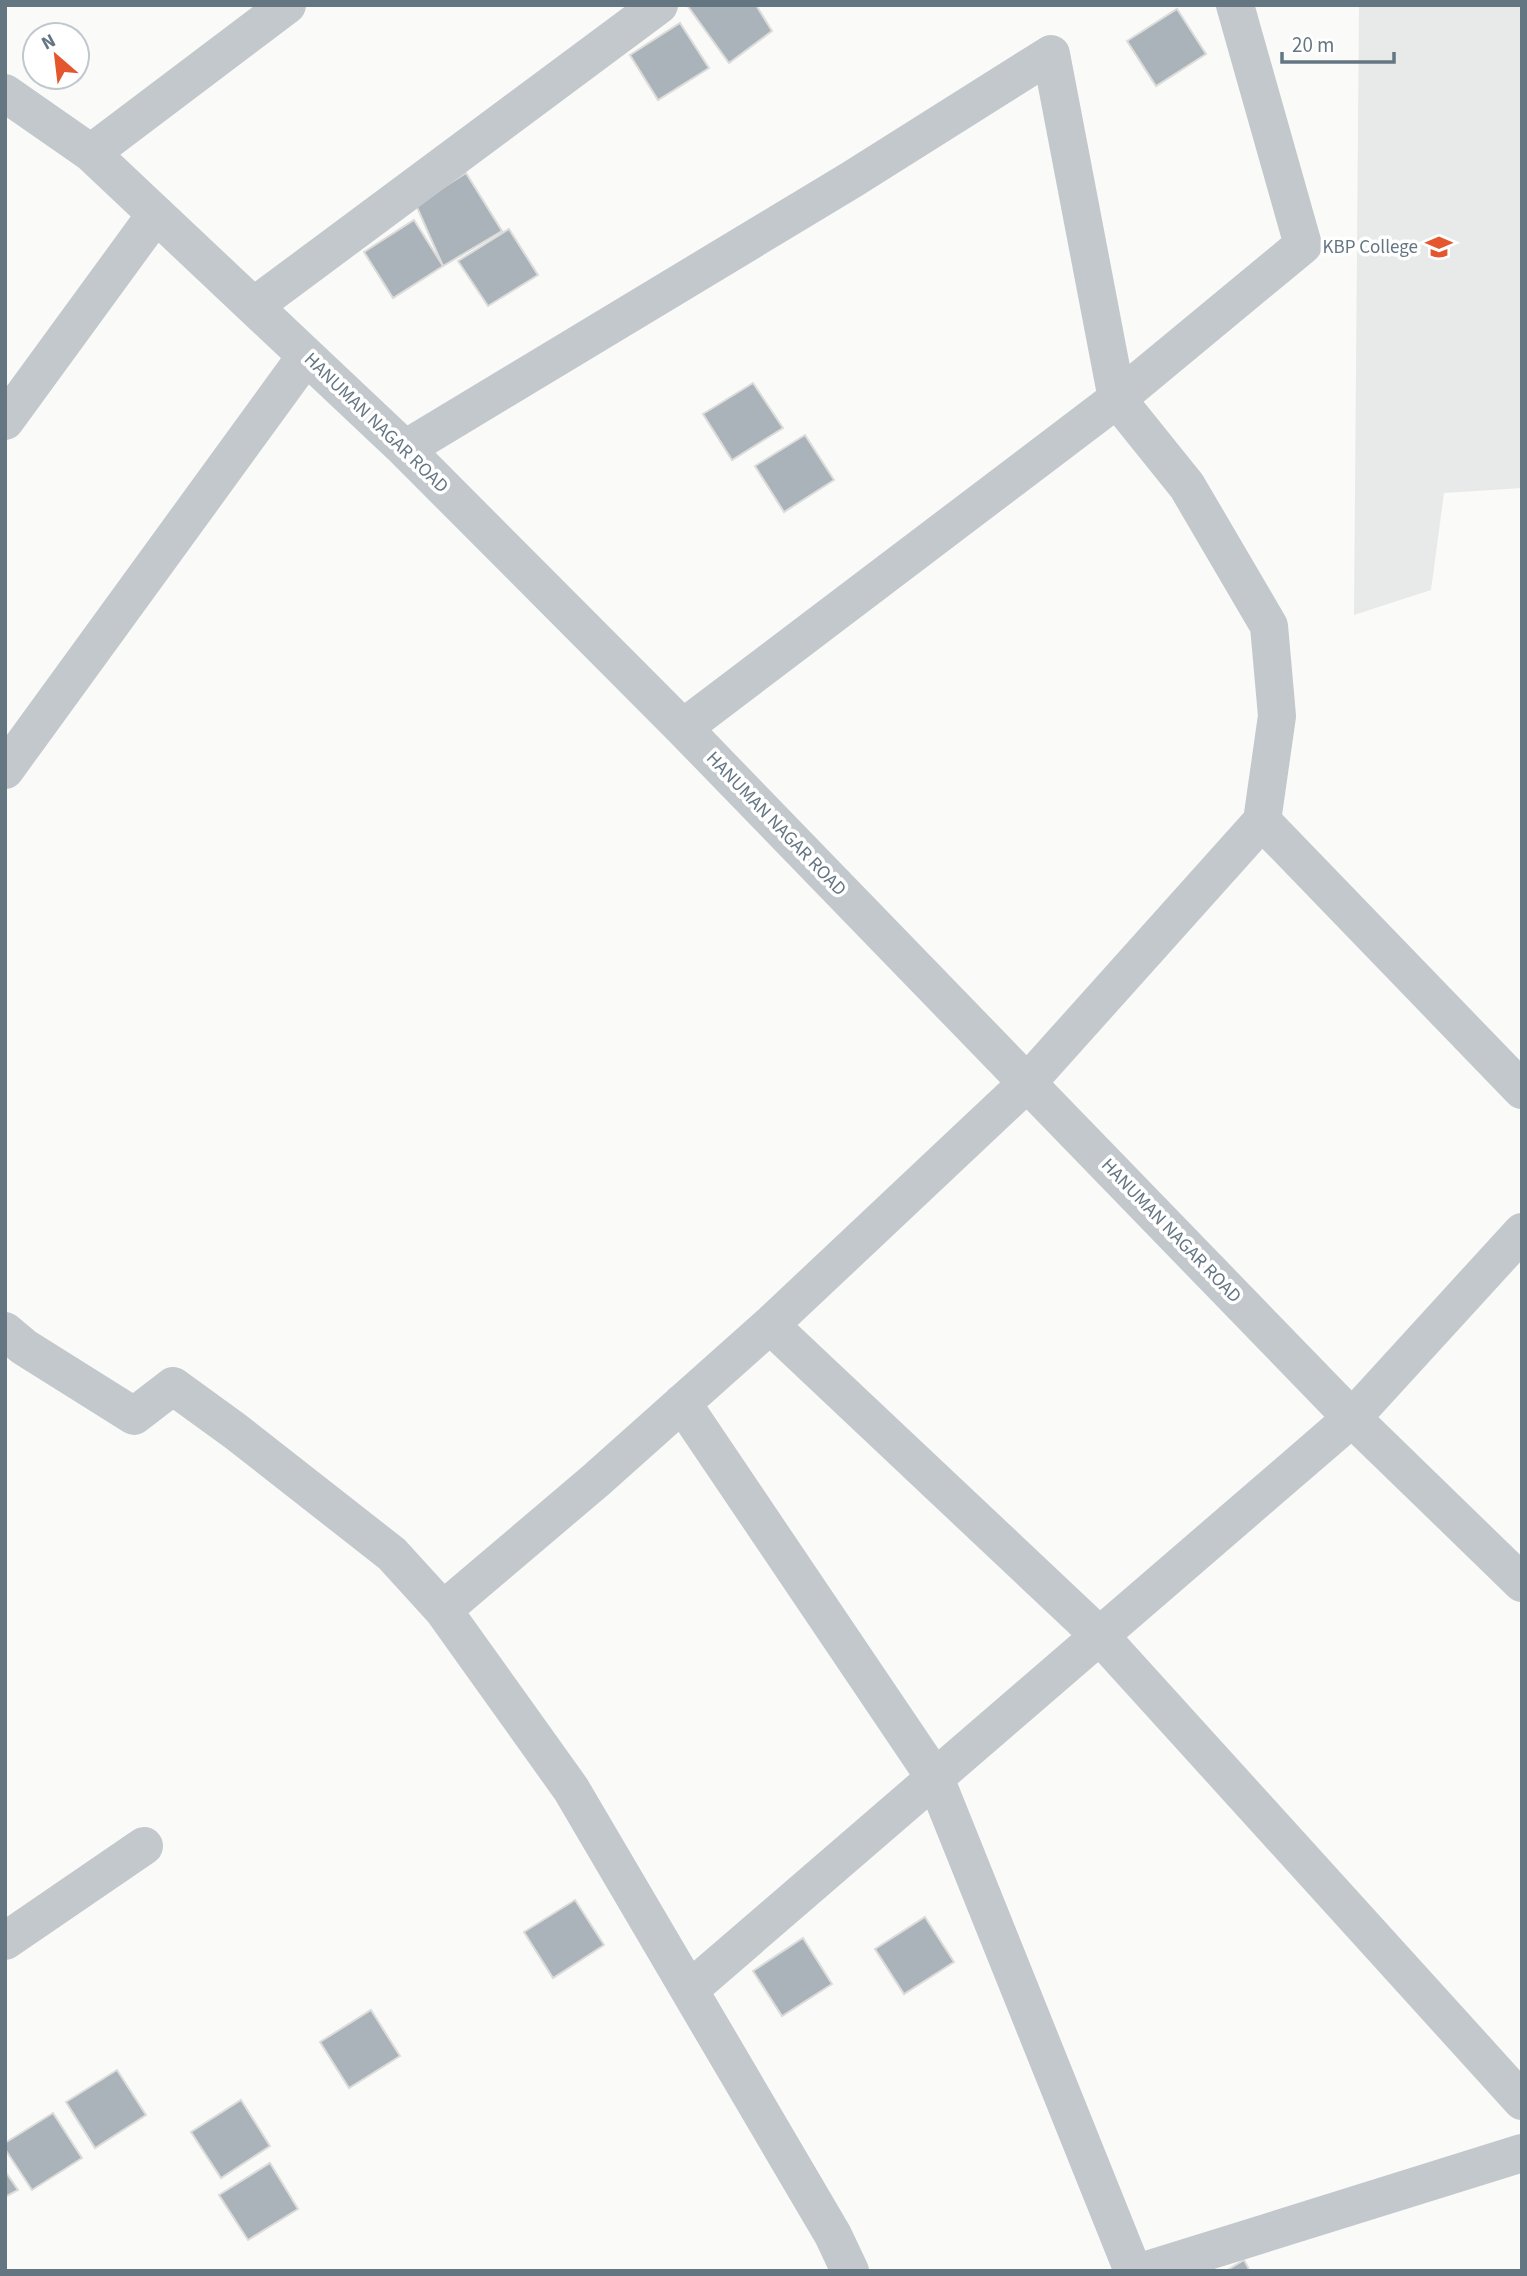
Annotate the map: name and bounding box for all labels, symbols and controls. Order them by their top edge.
north arrow [21,21,91,91]
scale bar [1282,21,1394,65]
text: N [37,27,61,57]
text: 20 m [1292,30,1334,60]
school or university icon: KBP College [1424,232,1454,262]
place label: KBP College [1322,234,1418,261]
street label: HANUMAN NAGAR ROAD [298,347,454,499]
street label: HANUMAN NAGAR ROAD [700,746,852,902]
street label: HANUMAN NAGAR ROAD [1095,1153,1247,1309]

